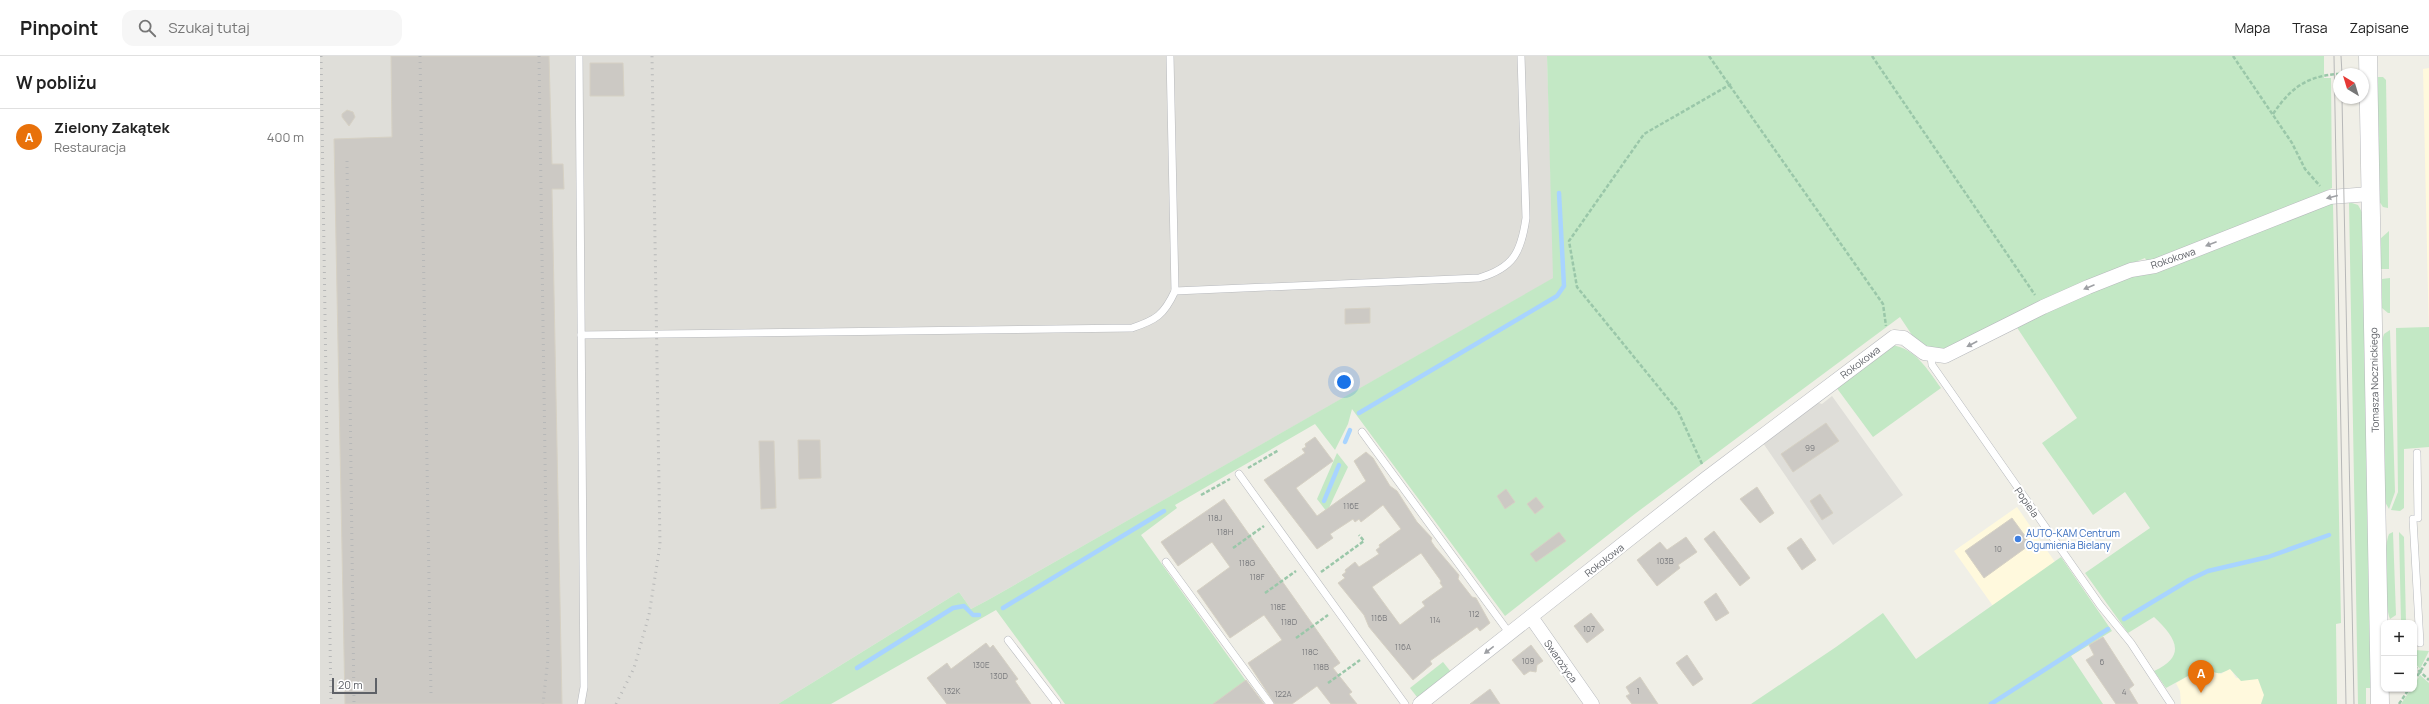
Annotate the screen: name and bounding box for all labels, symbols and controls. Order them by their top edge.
search box [122,10,402,46]
text: Pinpoint [20,15,98,41]
icon: search [136,17,158,39]
text: Szukaj tutaj [168,17,250,38]
text: Mapa [2235,18,2270,37]
text: Trasa [2292,18,2327,37]
text: Zapisane [2349,18,2409,37]
north arrow [2333,68,2369,104]
text: W pobliżu [16,71,97,94]
text: Zielony Zakątek [54,117,170,138]
text: A [25,128,33,146]
text: 400 m [267,128,304,146]
text: Restauracja [54,138,126,156]
one-way arrow [2325,194,2337,200]
one-way arrow [2205,241,2216,247]
street label: Rokokowa [2149,244,2197,272]
one-way arrow [2083,284,2094,290]
street label: Tomasza Nocznickiego [2366,327,2382,433]
one-way arrow [1966,341,1978,347]
street label: Rokokowa [1837,342,1883,382]
your location [1334,372,1354,392]
house number: 99 [1805,442,1815,453]
street label: Popiela [2012,484,2042,520]
house number: 116E [1343,500,1359,511]
house number: 118J [1208,512,1223,523]
house number: 118H [1217,526,1233,537]
place label: AUTO-KAM Centrum Ogumienia Bielany [2026,526,2120,552]
marker: AUTO-KAM Centrum Ogumienia Bielany [2013,534,2023,544]
street label: Rokokowa [1581,540,1627,580]
house number: 10 [1994,543,2002,554]
house number: 103B [1656,555,1674,566]
house number: 118G [1239,557,1256,568]
house number: 118F [1250,571,1264,582]
house number: 118E [1270,601,1286,612]
house number: 112 [1469,608,1480,619]
house number: 116B [1371,612,1387,623]
house number: 114 [1430,614,1441,625]
house number: 118D [1281,616,1298,627]
map controls [2381,620,2417,692]
button: + [2381,620,2417,656]
house number: 107 [1583,623,1595,634]
street label: Swarożyca [1541,637,1581,685]
house number: 116A [1395,641,1411,652]
one-way arrow [1484,645,1495,654]
house number: 118C [1302,646,1319,657]
house number: 109 [1522,655,1535,666]
house number: 6 [2100,656,2105,667]
button: − [2381,656,2417,692]
house number: 130E [973,659,990,670]
pin: A [2188,660,2214,693]
house number: 118B [1313,661,1329,672]
house number: 130D [990,670,1009,681]
scale bar [332,676,377,695]
text: 20 m [338,677,363,692]
house number: 132K [944,685,961,696]
house number: 1 [1636,685,1640,696]
house number: 4 [2122,686,2127,697]
house number: 122A [1274,688,1292,699]

